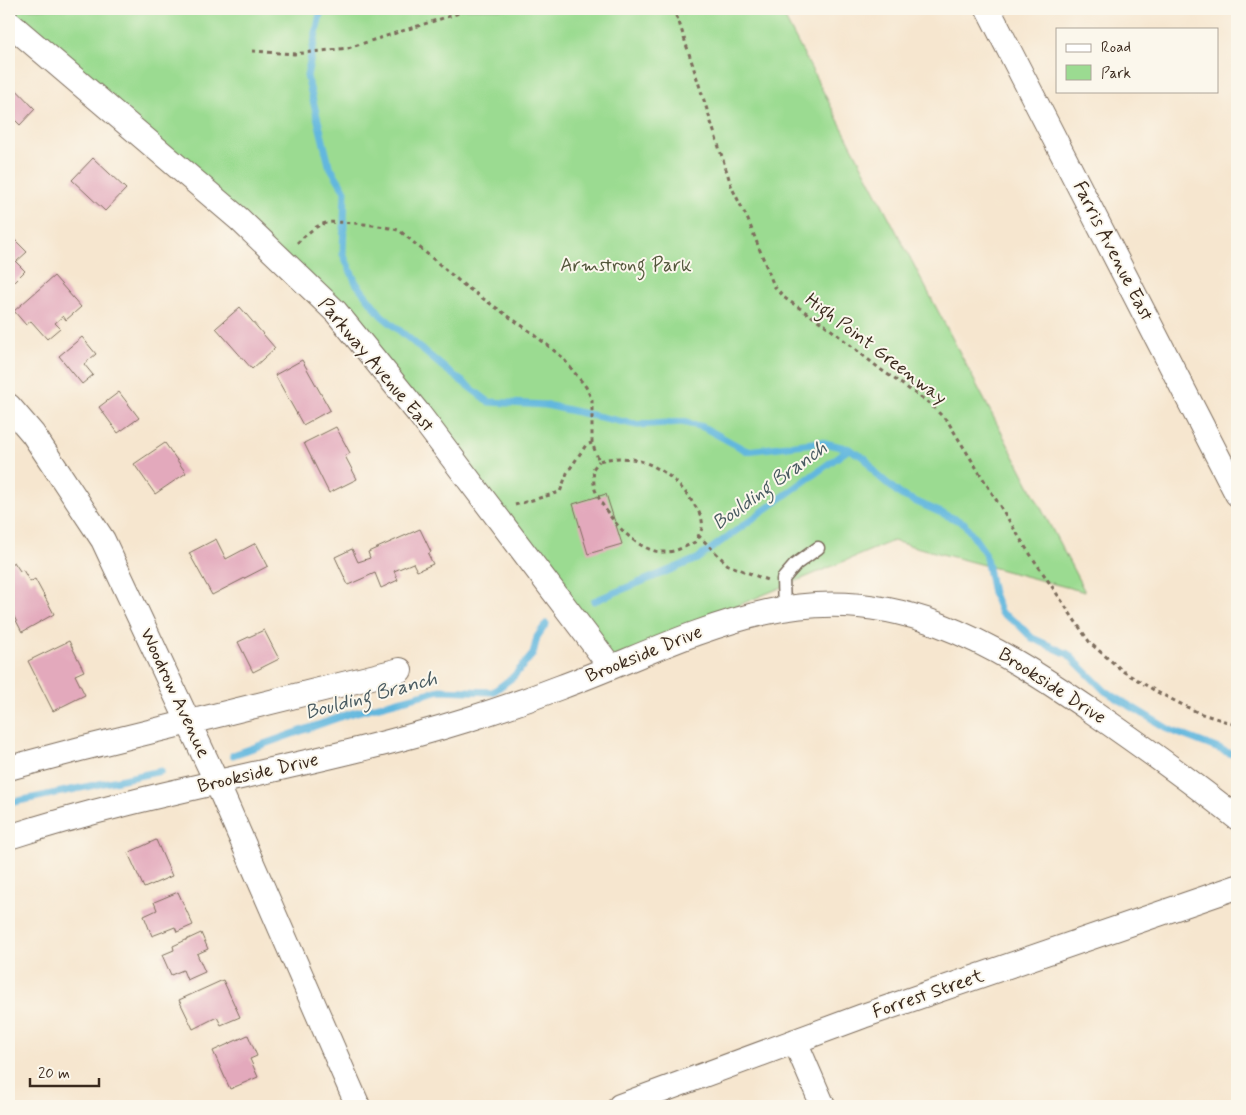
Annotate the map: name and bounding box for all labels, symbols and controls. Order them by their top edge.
legend [1056,28,1218,92]
text: Road [1101,38,1131,58]
text: Park [1101,64,1131,84]
street label: Farris Avenue East [1067,177,1159,325]
park label: Armstrong Park [560,253,692,281]
street label: High Point Greenway [798,287,952,413]
street label: Parkway Avenue East [312,292,440,438]
water label: Boulding Branch [707,435,834,538]
street label: Brookside Drive [582,619,706,689]
street label: Woodrow Avenue [134,624,216,762]
street label: Brookside Drive [993,642,1111,730]
water label: Boulding Branch [302,665,441,729]
street label: Brookside Drive [195,747,321,799]
street label: Forrest Street [869,963,987,1025]
scale bar [30,1055,99,1087]
text: 20 m [38,1064,70,1084]

